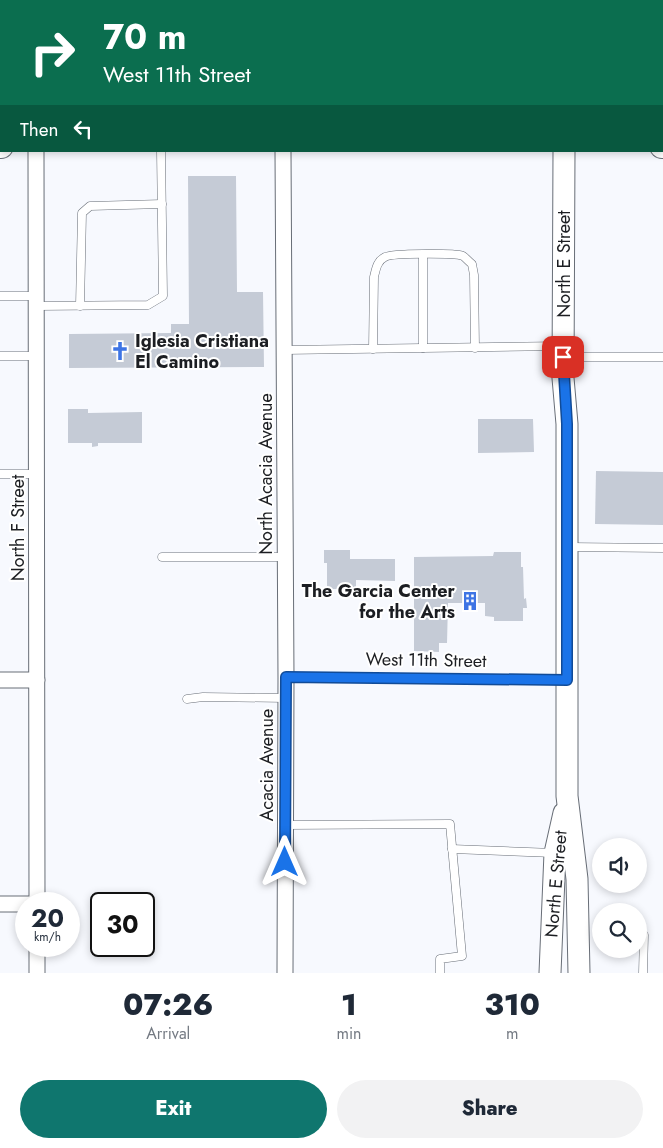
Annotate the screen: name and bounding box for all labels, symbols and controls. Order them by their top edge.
text: 70 m [103,12,186,62]
icon: right [20,20,85,85]
text: West 11th Street [103,58,251,90]
icon: left [69,115,97,143]
text: Then [20,116,59,143]
street label: North E Street [551,210,577,318]
place label: Iglesia Cristiana El Camino [135,328,269,375]
pin [542,336,584,378]
church icon: Iglesia Cristiana El Camino [109,340,131,362]
icon: arrive [549,343,577,371]
street label: North Acacia Avenue [253,393,279,555]
street label: North F Street [5,474,31,581]
place label: The Garcia Center for the Arts [302,578,456,625]
building icon: The Garcia Center for the Arts [459,590,481,612]
street label: West 11th Street [365,646,487,674]
street label: Acacia Avenue [254,709,280,821]
street label: North E Street [538,829,574,939]
position arrow [258,835,310,887]
map controls [592,838,647,958]
button: sound [592,838,647,893]
speed limit sign: 30 [90,892,155,957]
text: 20 [31,900,64,936]
button: search [592,903,647,958]
text: km/h [34,928,61,946]
text: 07:26 [123,983,213,1026]
text: 1 [341,983,357,1026]
text: 310 [484,983,540,1026]
text: Arrival [146,1022,190,1045]
text: min [336,1022,361,1045]
text: m [506,1022,518,1045]
button: Exit [20,1080,327,1138]
button: Share [337,1080,643,1138]

